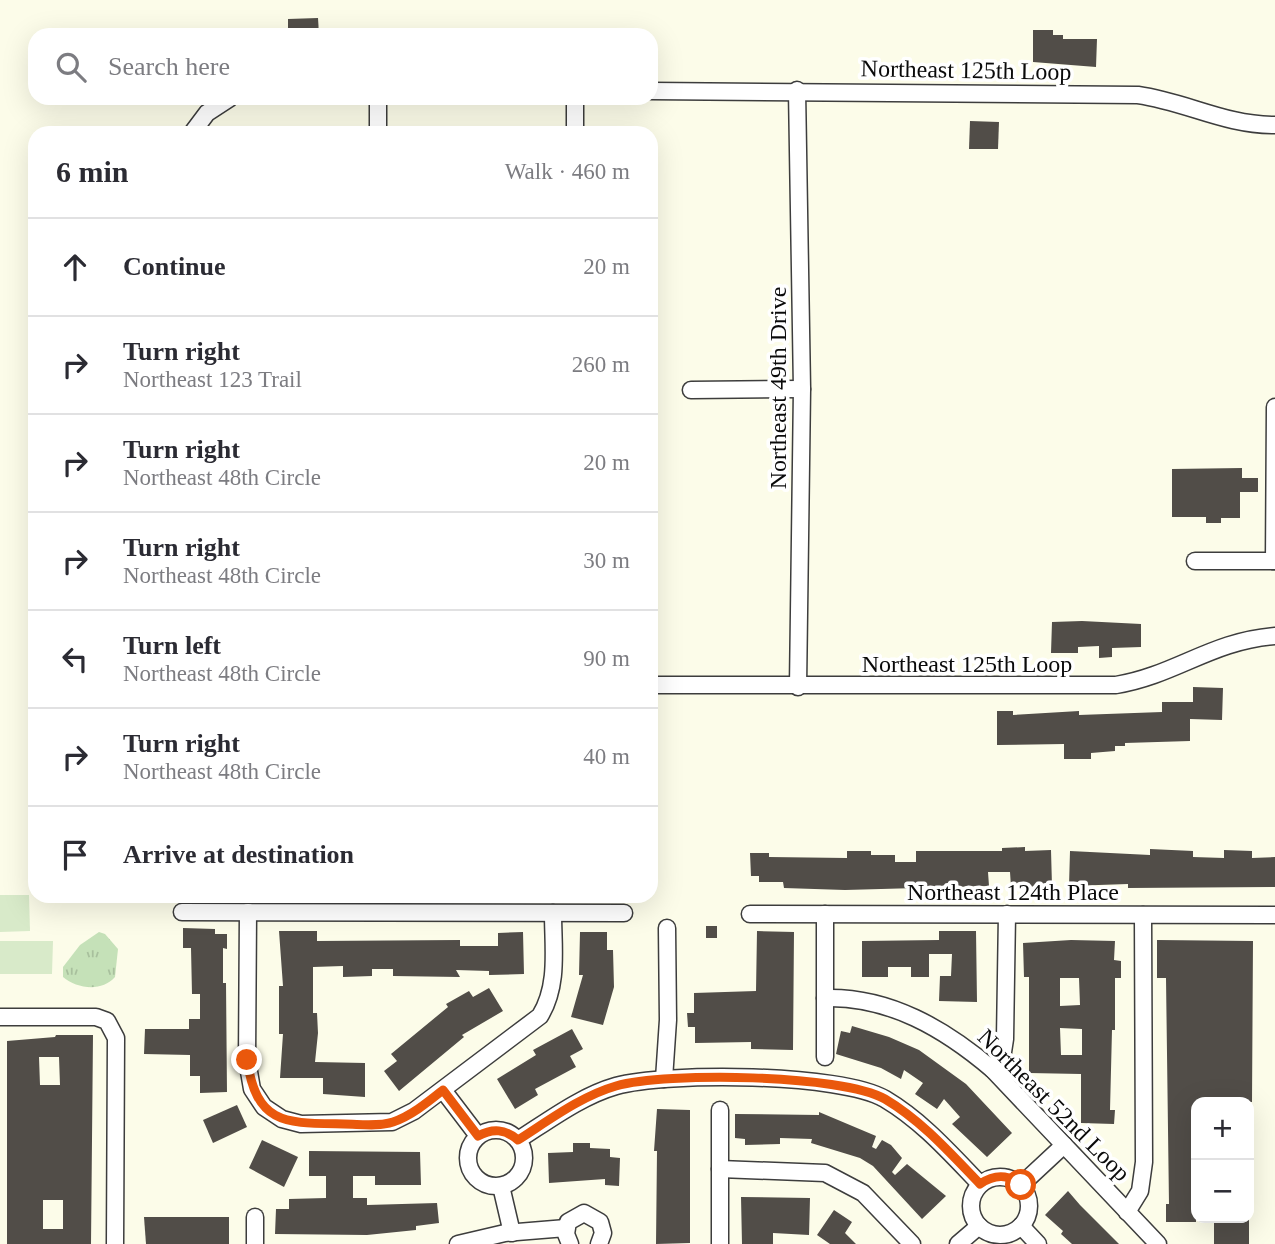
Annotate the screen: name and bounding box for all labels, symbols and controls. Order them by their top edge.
search box [28,28,658,105]
icon: search [52,48,90,86]
text: Search here [108,52,230,81]
street label: Northeast 125th Loop [860,55,1072,85]
text: 6 min [56,155,129,188]
text: Walk · 460 m [505,159,630,184]
icon: ahead [56,248,94,286]
text: Continue [123,252,226,281]
text: 20 m [583,254,630,279]
street label: Northeast 49th Drive [765,287,791,489]
text: Turn right [123,337,240,366]
icon: right [56,346,94,384]
text: 260 m [572,352,630,377]
text: Northeast 123 Trail [123,367,302,392]
text: Turn right [123,435,240,464]
icon: right [56,444,94,482]
text: 20 m [583,450,630,475]
text: Northeast 48th Circle [123,465,321,490]
text: Turn right [123,533,240,562]
icon: right [56,542,94,580]
text: 30 m [583,548,630,573]
text: Northeast 48th Circle [123,563,321,588]
text: Turn left [123,631,221,660]
icon: left [56,640,94,678]
text: 90 m [583,646,630,671]
street label: Northeast 125th Loop [862,651,1072,677]
text: Northeast 48th Circle [123,661,321,686]
text: Turn right [123,729,240,758]
icon: right [56,738,94,776]
text: 40 m [583,744,630,769]
text: Northeast 48th Circle [123,759,321,784]
icon: arrive [56,836,94,874]
text: Arrive at destination [123,840,354,869]
street label: Northeast 124th Place [907,879,1119,905]
street label: Northeast 52nd Loop [973,1024,1135,1186]
route end [231,1044,262,1075]
map controls [1191,1097,1254,1223]
button: + [1191,1097,1254,1160]
button: − [1191,1160,1254,1223]
route start [1005,1169,1036,1200]

